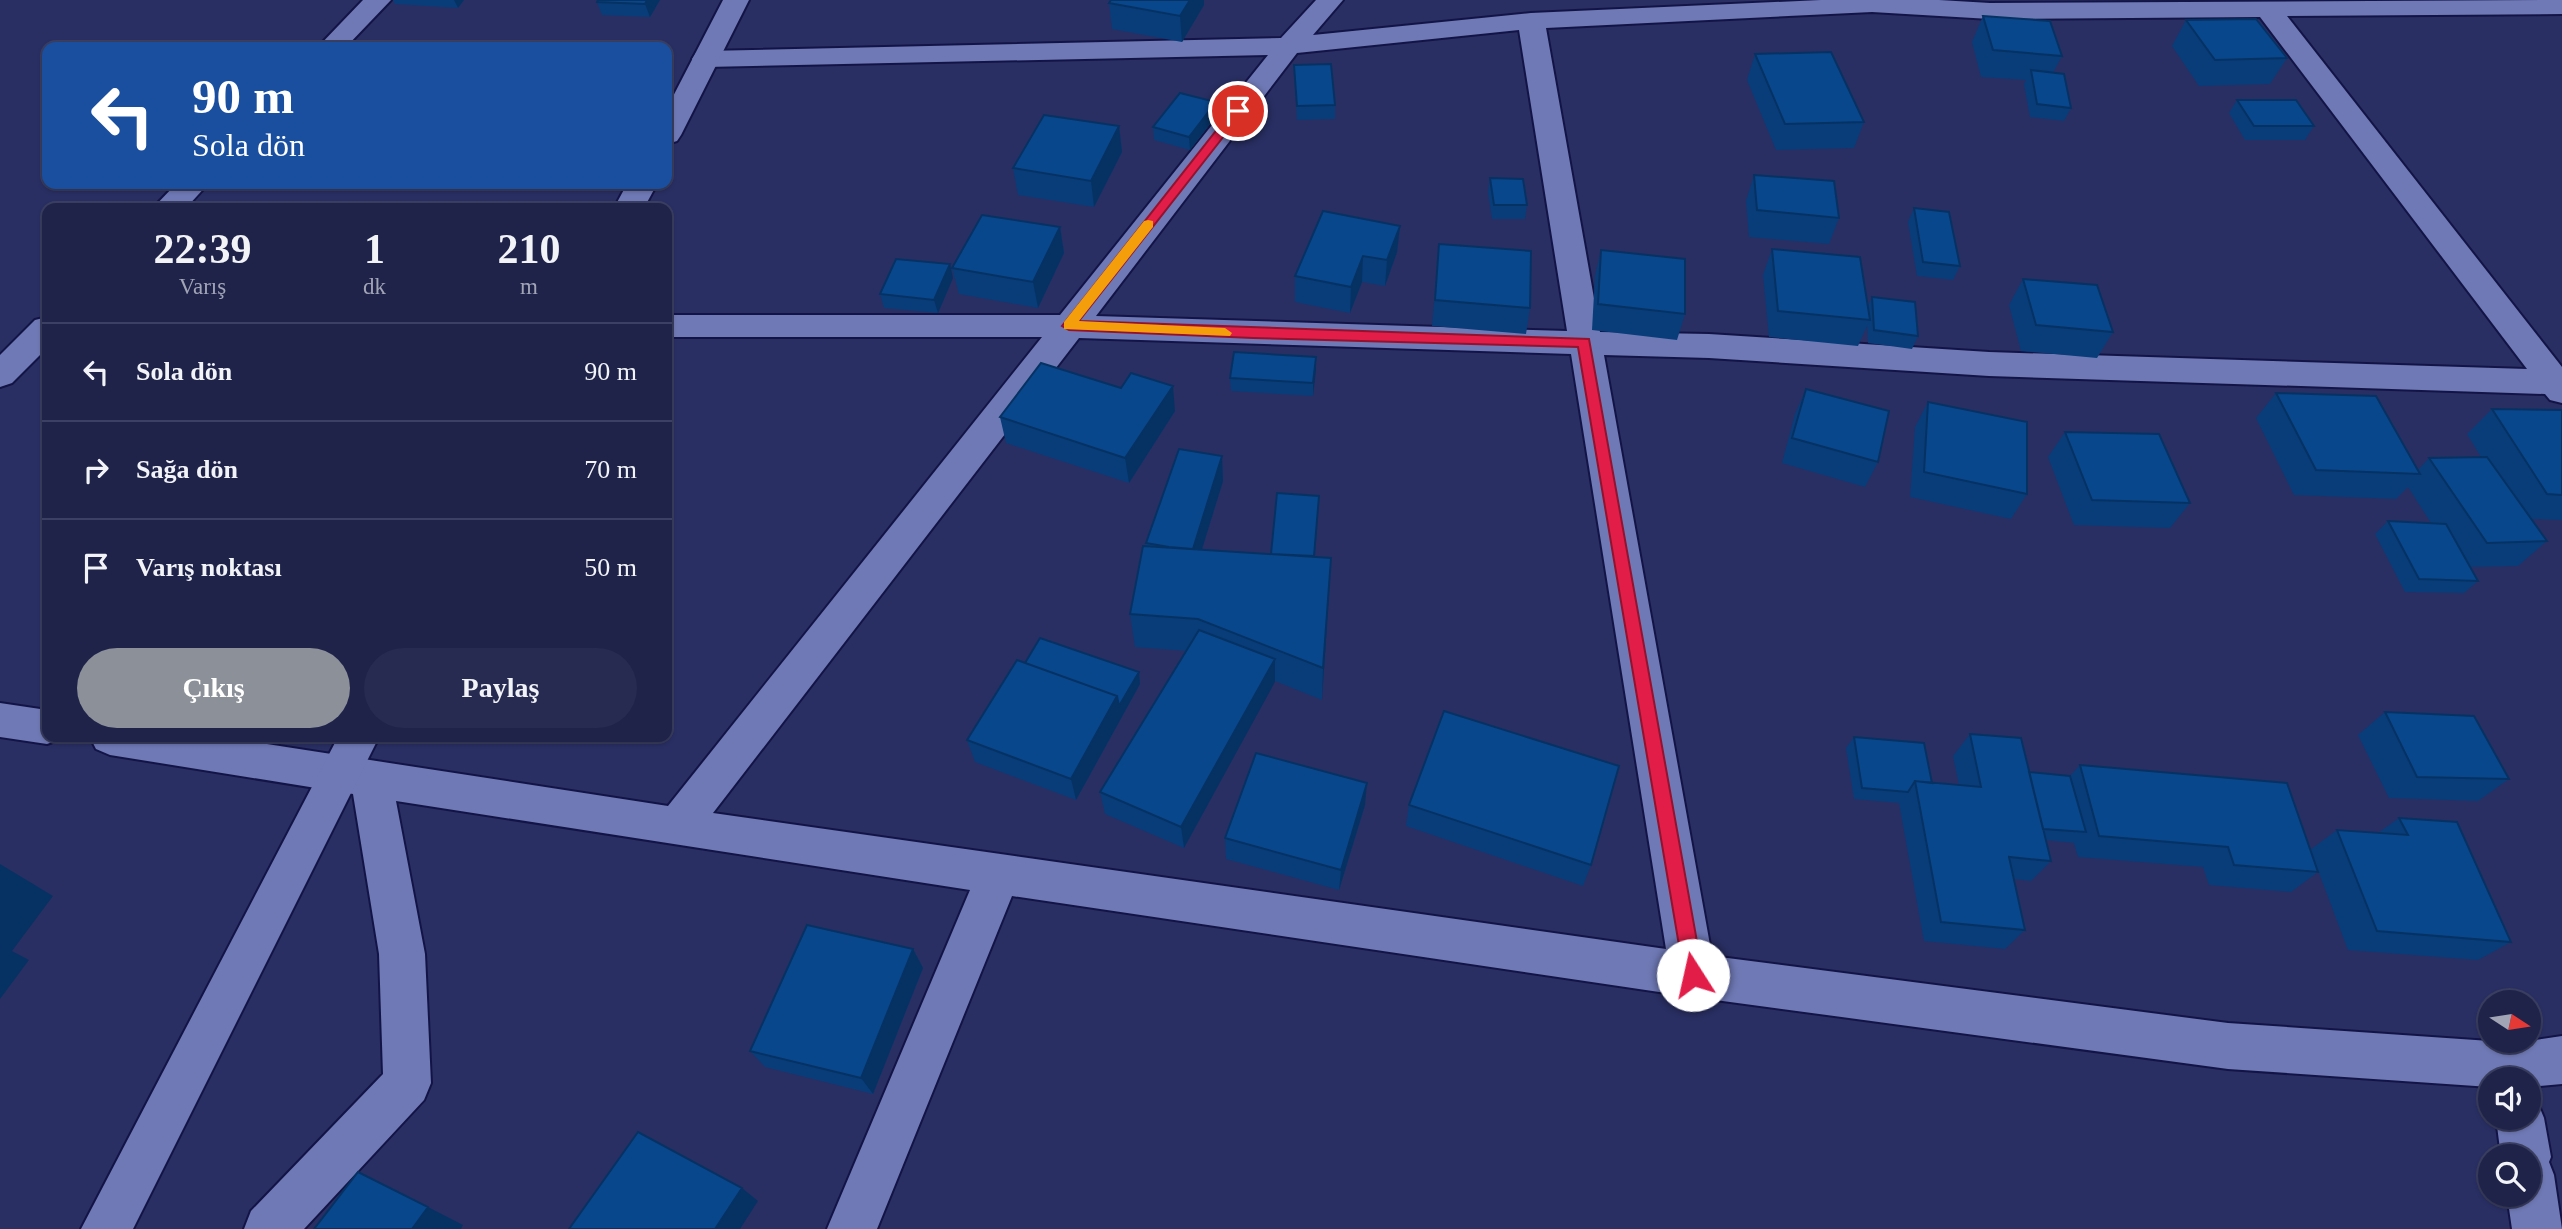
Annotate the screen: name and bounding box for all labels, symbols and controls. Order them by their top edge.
text: 90 m [192,69,294,124]
icon: left [77,70,168,161]
pin [1208,81,1268,141]
icon: arrive [1219,92,1257,130]
text: Sola dön [192,127,305,163]
text: 22:39 [154,226,252,272]
text: 1 [364,226,385,272]
text: 210 [498,226,561,272]
text: Varış [179,274,226,299]
text: dk [363,274,386,299]
text: m [520,274,538,299]
icon: left [77,353,115,391]
text: Sola dön [136,357,232,386]
text: 90 m [584,357,637,386]
icon: right [77,451,115,489]
text: Sağa dön [136,455,238,484]
text: 70 m [584,455,637,484]
icon: arrive [77,549,115,587]
text: Varış noktası [136,553,282,582]
text: 50 m [584,553,637,582]
button: Çıkış [77,648,350,728]
button: Paylaş [364,648,637,728]
position arrow [1656,938,1730,1012]
north arrow [2478,990,2541,1054]
map controls [2478,990,2541,1207]
button: sound [2478,1067,2541,1130]
button: search [2478,1144,2541,1207]

